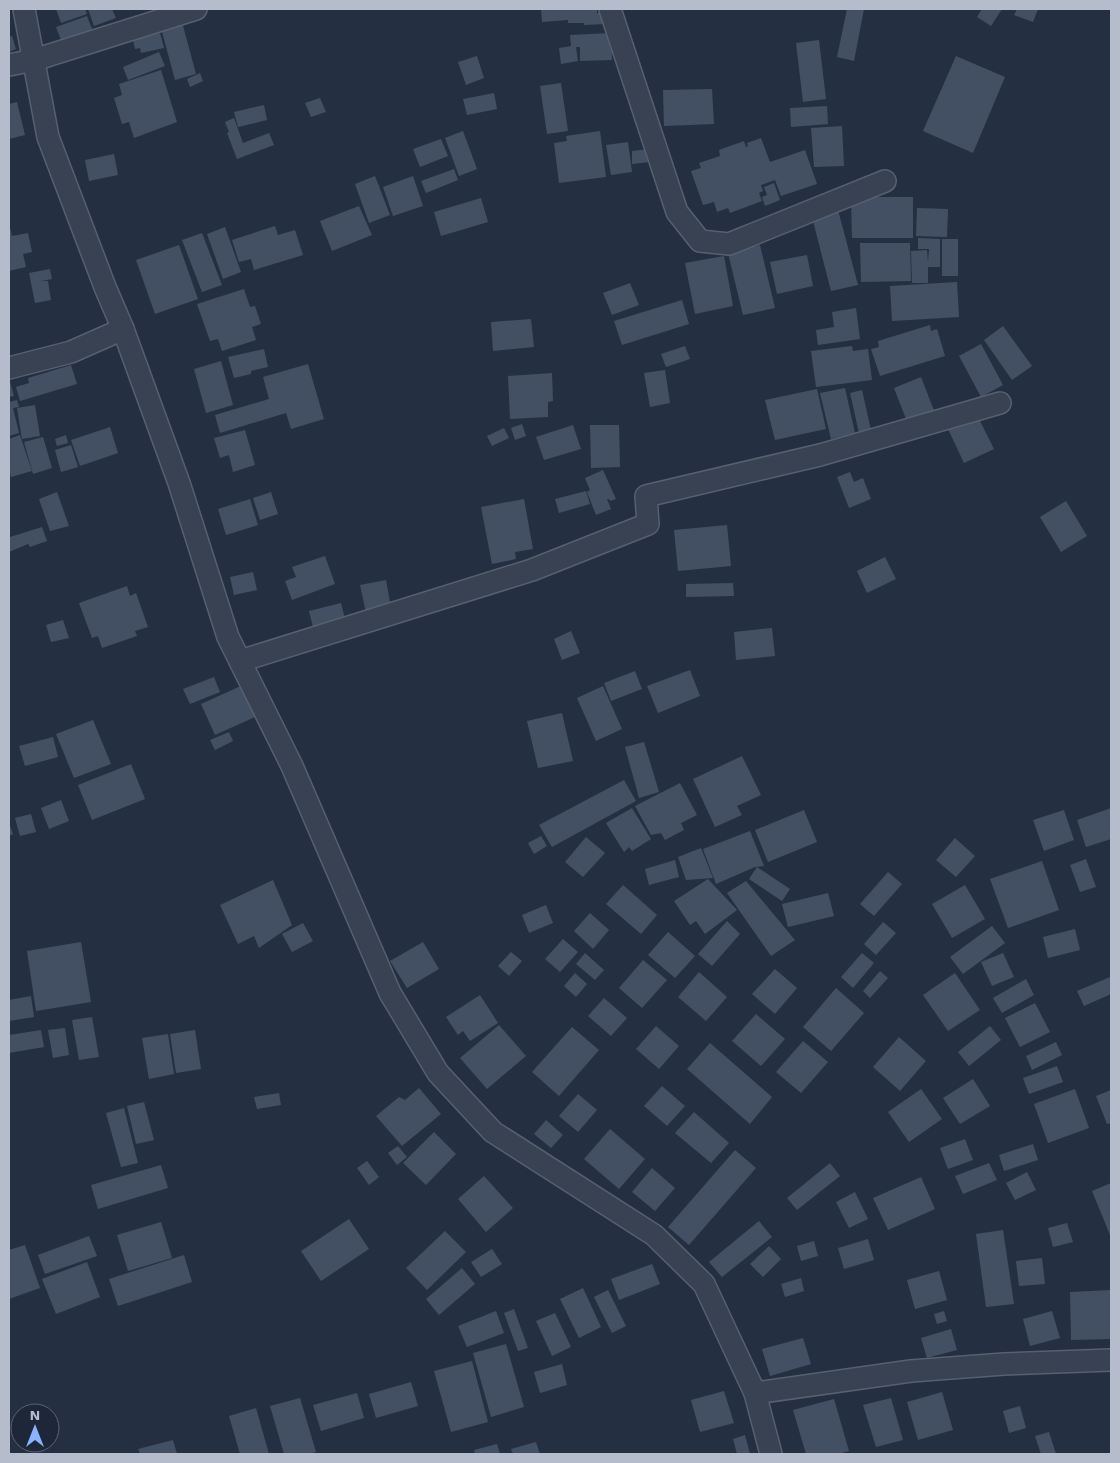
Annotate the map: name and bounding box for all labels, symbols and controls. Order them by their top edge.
north arrow [10,1403,60,1453]
text: N [30,1407,40,1423]

